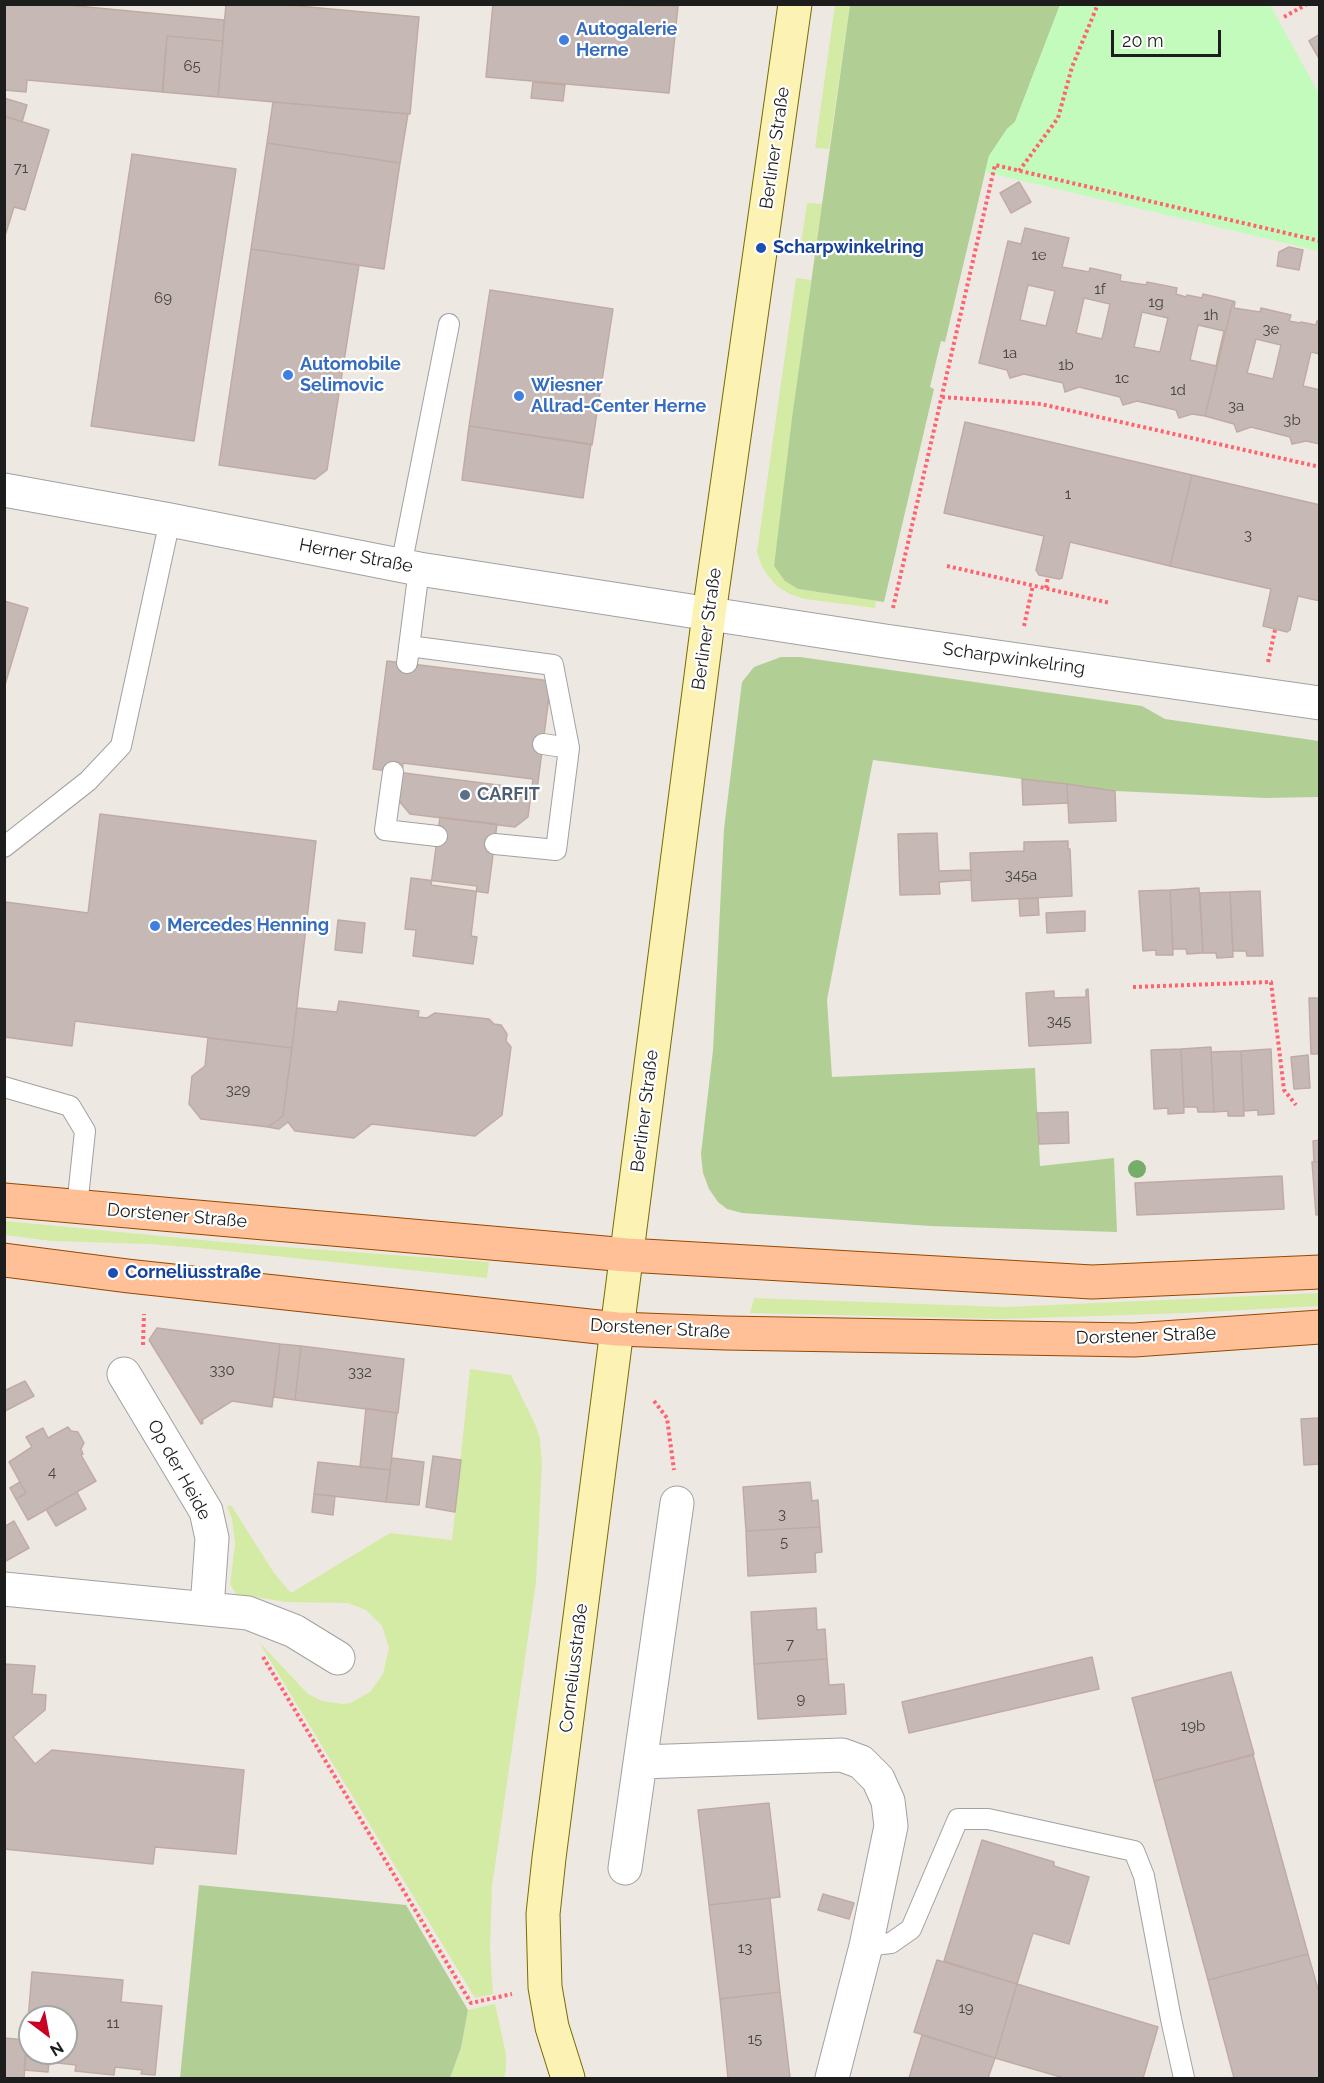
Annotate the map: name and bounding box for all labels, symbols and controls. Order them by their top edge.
scale bar [1114,18,1224,56]
place label: Autogalerie Herne [576,19,677,62]
text: 20 m [1122,30,1164,51]
marker: Autogalerie Herne [557,33,571,47]
house number: 65 [183,57,201,75]
street label: Berliner Straße [756,86,794,210]
house number: 71 [14,159,28,177]
place label: Scharpwinkelring [773,237,924,259]
marker: Scharpwinkelring [754,241,768,255]
house number: 1e [1031,246,1047,264]
house number: 1f [1094,280,1106,298]
house number: 69 [154,289,172,307]
house number: 1g [1148,293,1164,311]
house number: 1h [1203,306,1219,324]
house number: 3e [1263,320,1279,338]
house number: 1a [1003,344,1017,362]
place label: Automobile Selimovic [300,354,401,397]
house number: 1b [1058,356,1074,374]
marker: Automobile Selimovic [281,368,295,382]
house number: 1c [1115,369,1129,387]
place label: Wiesner Allrad-Center Herne [531,375,706,418]
house number: 1d [1170,381,1186,399]
marker: Wiesner Allrad-Center Herne [512,389,526,403]
house number: 3a [1228,397,1244,415]
house number: 3b [1283,411,1301,429]
house number: 1 [1065,485,1071,503]
house number: 3 [1244,526,1252,544]
street label: Herner Straße [297,534,415,578]
street label: Berliner Straße [688,567,726,691]
street label: Scharpwinkelring [941,638,1087,680]
place label: CARFIT [477,784,540,806]
marker: CARFIT [458,788,472,802]
house number: 345a [1005,866,1037,884]
place label: Mercedes Henning [167,915,329,937]
marker: Mercedes Henning [148,919,162,933]
house number: 345 [1047,1012,1071,1030]
street label: Berliner Straße [627,1049,663,1173]
house number: 329 [226,1081,250,1099]
street label: Dorstener Straße [106,1199,248,1233]
place label: Corneliusstraße [125,1262,261,1284]
marker: Corneliusstraße [106,1266,120,1280]
street label: Dorstener Straße [589,1315,731,1343]
street label: Dorstener Straße [1075,1323,1217,1349]
house number: 330 [209,1361,235,1379]
house number: 332 [348,1363,372,1381]
street label: Op der Heide [143,1416,215,1524]
house number: 4 [48,1463,56,1481]
house number: 3 [778,1505,786,1523]
house number: 5 [780,1533,788,1551]
street label: Corneliusstraße [555,1602,593,1734]
house number: 7 [786,1635,794,1653]
house number: 9 [797,1690,805,1708]
house number: 19b [1181,1717,1205,1735]
house number: 13 [738,1939,752,1957]
house number: 19 [958,1999,974,2017]
north arrow [18,2005,78,2065]
house number: 11 [107,2014,119,2032]
house number: 15 [748,2030,762,2048]
text: N [47,2038,67,2060]

